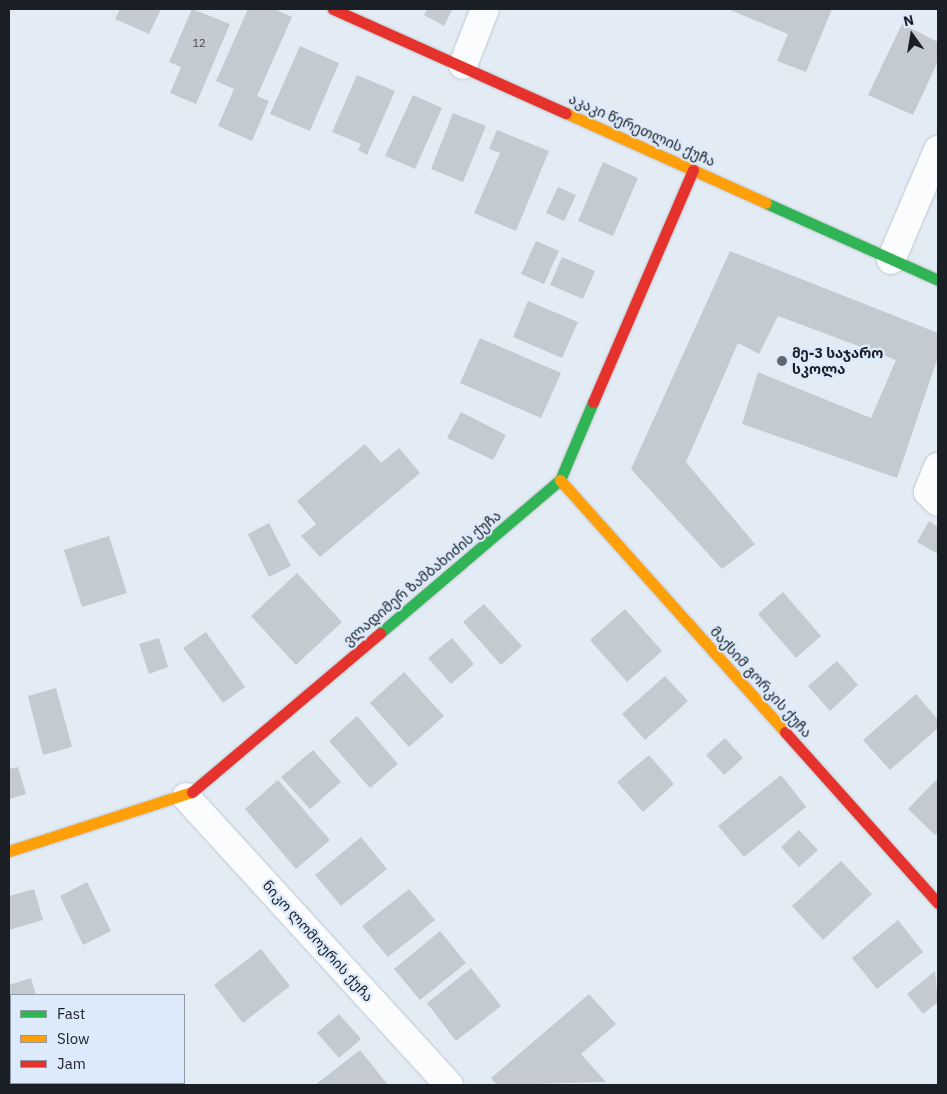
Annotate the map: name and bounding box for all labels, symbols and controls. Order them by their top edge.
north arrow [887,10,937,60]
text: N [902,10,916,30]
house number: 12 [192,36,206,50]
street label: აკაკი წერეთლის ქუჩა [566,90,718,170]
place label: მე-3 საჯარო სკოლა [792,345,883,378]
marker: მე-3 საჯარო სკოლა [776,355,788,367]
street label: ვლადიმერ ზამბახიძის ქუჩა [340,507,504,649]
street label: მაქსიმ გორკის ქუჩა [707,623,815,741]
street label: ნიკო ლომოურის ქუჩა [259,877,377,1005]
legend [10,994,185,1084]
text: Fast [57,1004,85,1023]
text: Slow [57,1029,90,1048]
text: Jam [57,1054,86,1073]

